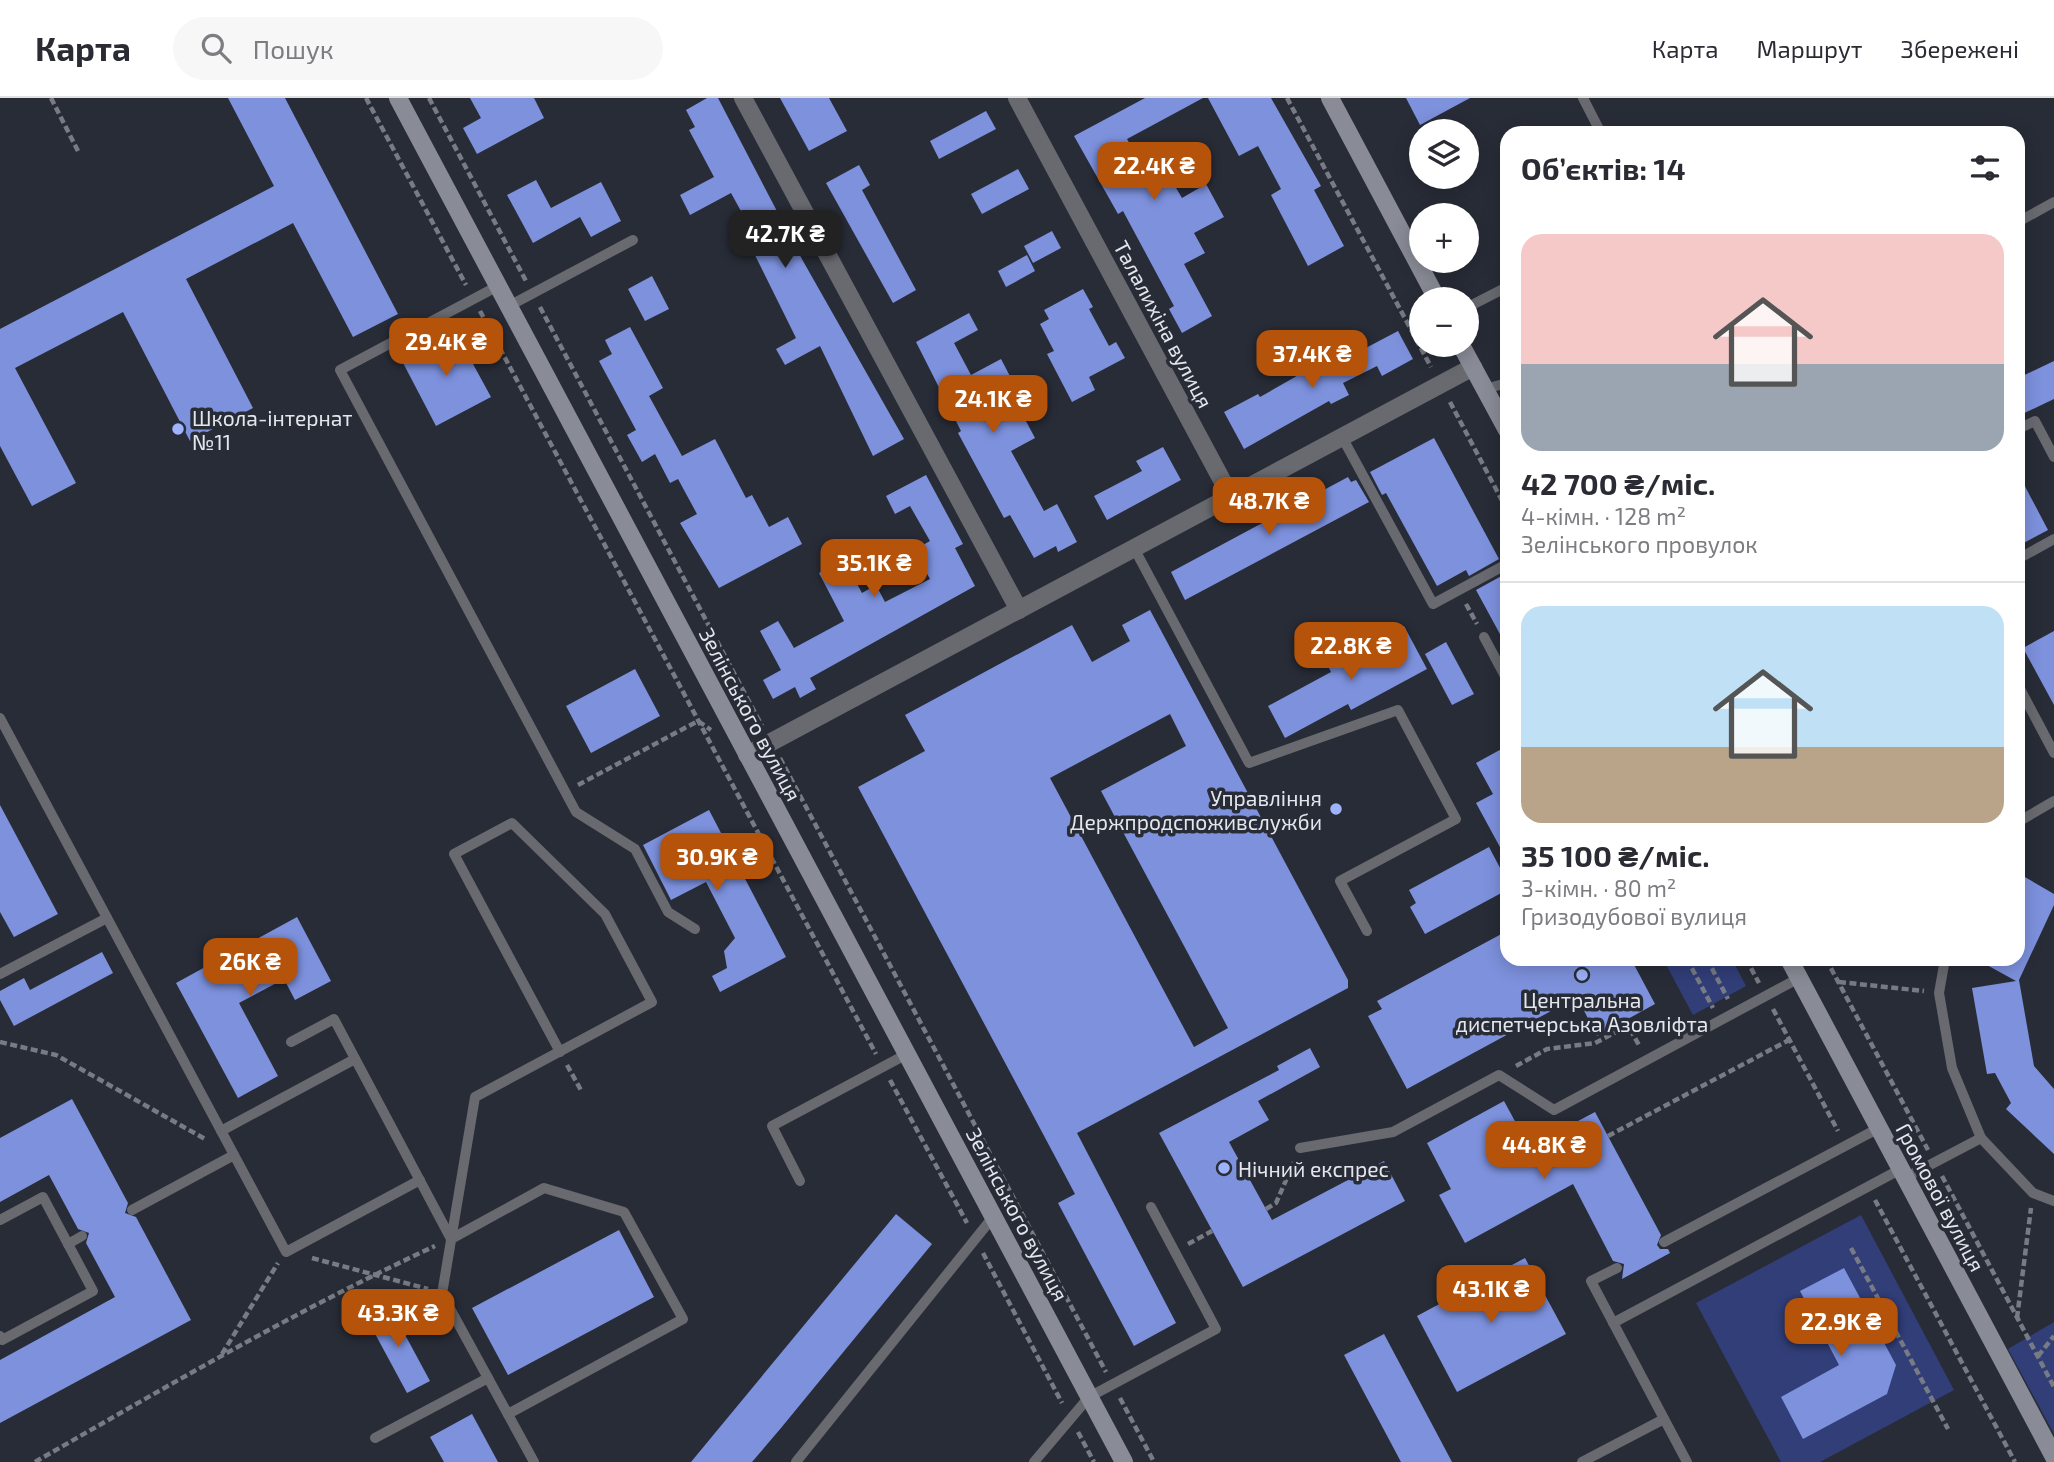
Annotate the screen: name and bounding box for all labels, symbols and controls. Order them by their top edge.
search box [173,17,663,80]
text: Карта [35,28,131,68]
icon: search [197,29,235,67]
text: Пошук [253,33,334,64]
text: Карта [1652,34,1718,63]
text: Маршрут [1756,34,1862,63]
text: Збережені [1900,34,2019,63]
map controls [1409,119,1479,357]
button: layers [1409,119,1479,189]
pin: 22.4K ₴ [1089,142,1219,202]
icon: filters [1966,149,2004,187]
text: Об’єктів: 14 [1521,150,1686,186]
text: 22.4K ₴ [1113,151,1195,179]
button: + [1409,203,1479,273]
pin: 42.7K ₴ [720,211,850,270]
text: 42.7K ₴ [745,219,825,247]
street label: Талалихіна вулиця [1108,236,1219,413]
icon: home [1700,279,1826,405]
button: − [1409,287,1479,357]
pin: 29.4K ₴ [381,318,511,378]
text: 29.4K ₴ [405,327,487,355]
pin: 37.4K ₴ [1247,330,1377,390]
text: 37.4K ₴ [1272,339,1352,367]
pin: 24.1K ₴ [928,376,1058,435]
text: 24.1K ₴ [954,384,1032,412]
place label: Школа-інтернат №11 [192,405,353,454]
marker: Школа-інтернат №11 [170,421,186,437]
text: 42 700 ₴/міс. [1521,465,1715,501]
pin: 48.7K ₴ [1204,478,1334,537]
text: 48.7K ₴ [1229,486,1309,514]
text: 4-кімн. · 128 m² [1521,502,1686,530]
text: Зелінського провулок [1521,530,1758,558]
pin: 35.1K ₴ [809,540,939,599]
text: 35.1K ₴ [837,548,911,576]
pin: 22.8K ₴ [1286,622,1416,682]
street label: Зелінського вулиця [694,623,807,805]
text: 22.8K ₴ [1310,631,1392,659]
icon: home [1700,651,1826,777]
place label: Управління Держпродспоживслужби [1070,785,1322,835]
marker: Управління Держпродспоживслужби [1328,801,1344,817]
pin: 30.9K ₴ [652,834,782,893]
text: 35 100 ₴/міс. [1521,837,1710,873]
text: 30.9K ₴ [676,842,758,870]
text: 3-кімн. · 80 m² [1521,874,1676,902]
text: Гризодубової вулиця [1521,902,1747,930]
pin: 26K ₴ [201,939,299,998]
text: 26K ₴ [219,947,281,975]
marker: Центральна диспетчерська Азовліфта [1574,967,1590,983]
place label: Центральна диспетчерська Азовліфта [1456,987,1708,1036]
street label: Громової вулиця [1891,1119,1991,1276]
pin: 44.8K ₴ [1479,1122,1609,1181]
street label: Зелінського вулиця [961,1123,1074,1305]
text: 44.8K ₴ [1502,1130,1586,1158]
place label: Нічний експрес [1238,1156,1389,1181]
marker: Нічний експрес [1216,1160,1232,1176]
pin: 43.1K ₴ [1426,1266,1556,1325]
text: 43.1K ₴ [1453,1274,1529,1302]
pin: 43.3K ₴ [333,1290,463,1349]
text: 43.3K ₴ [357,1298,439,1326]
pin: 22.9K ₴ [1776,1298,1906,1358]
text: 22.9K ₴ [1801,1307,1881,1335]

